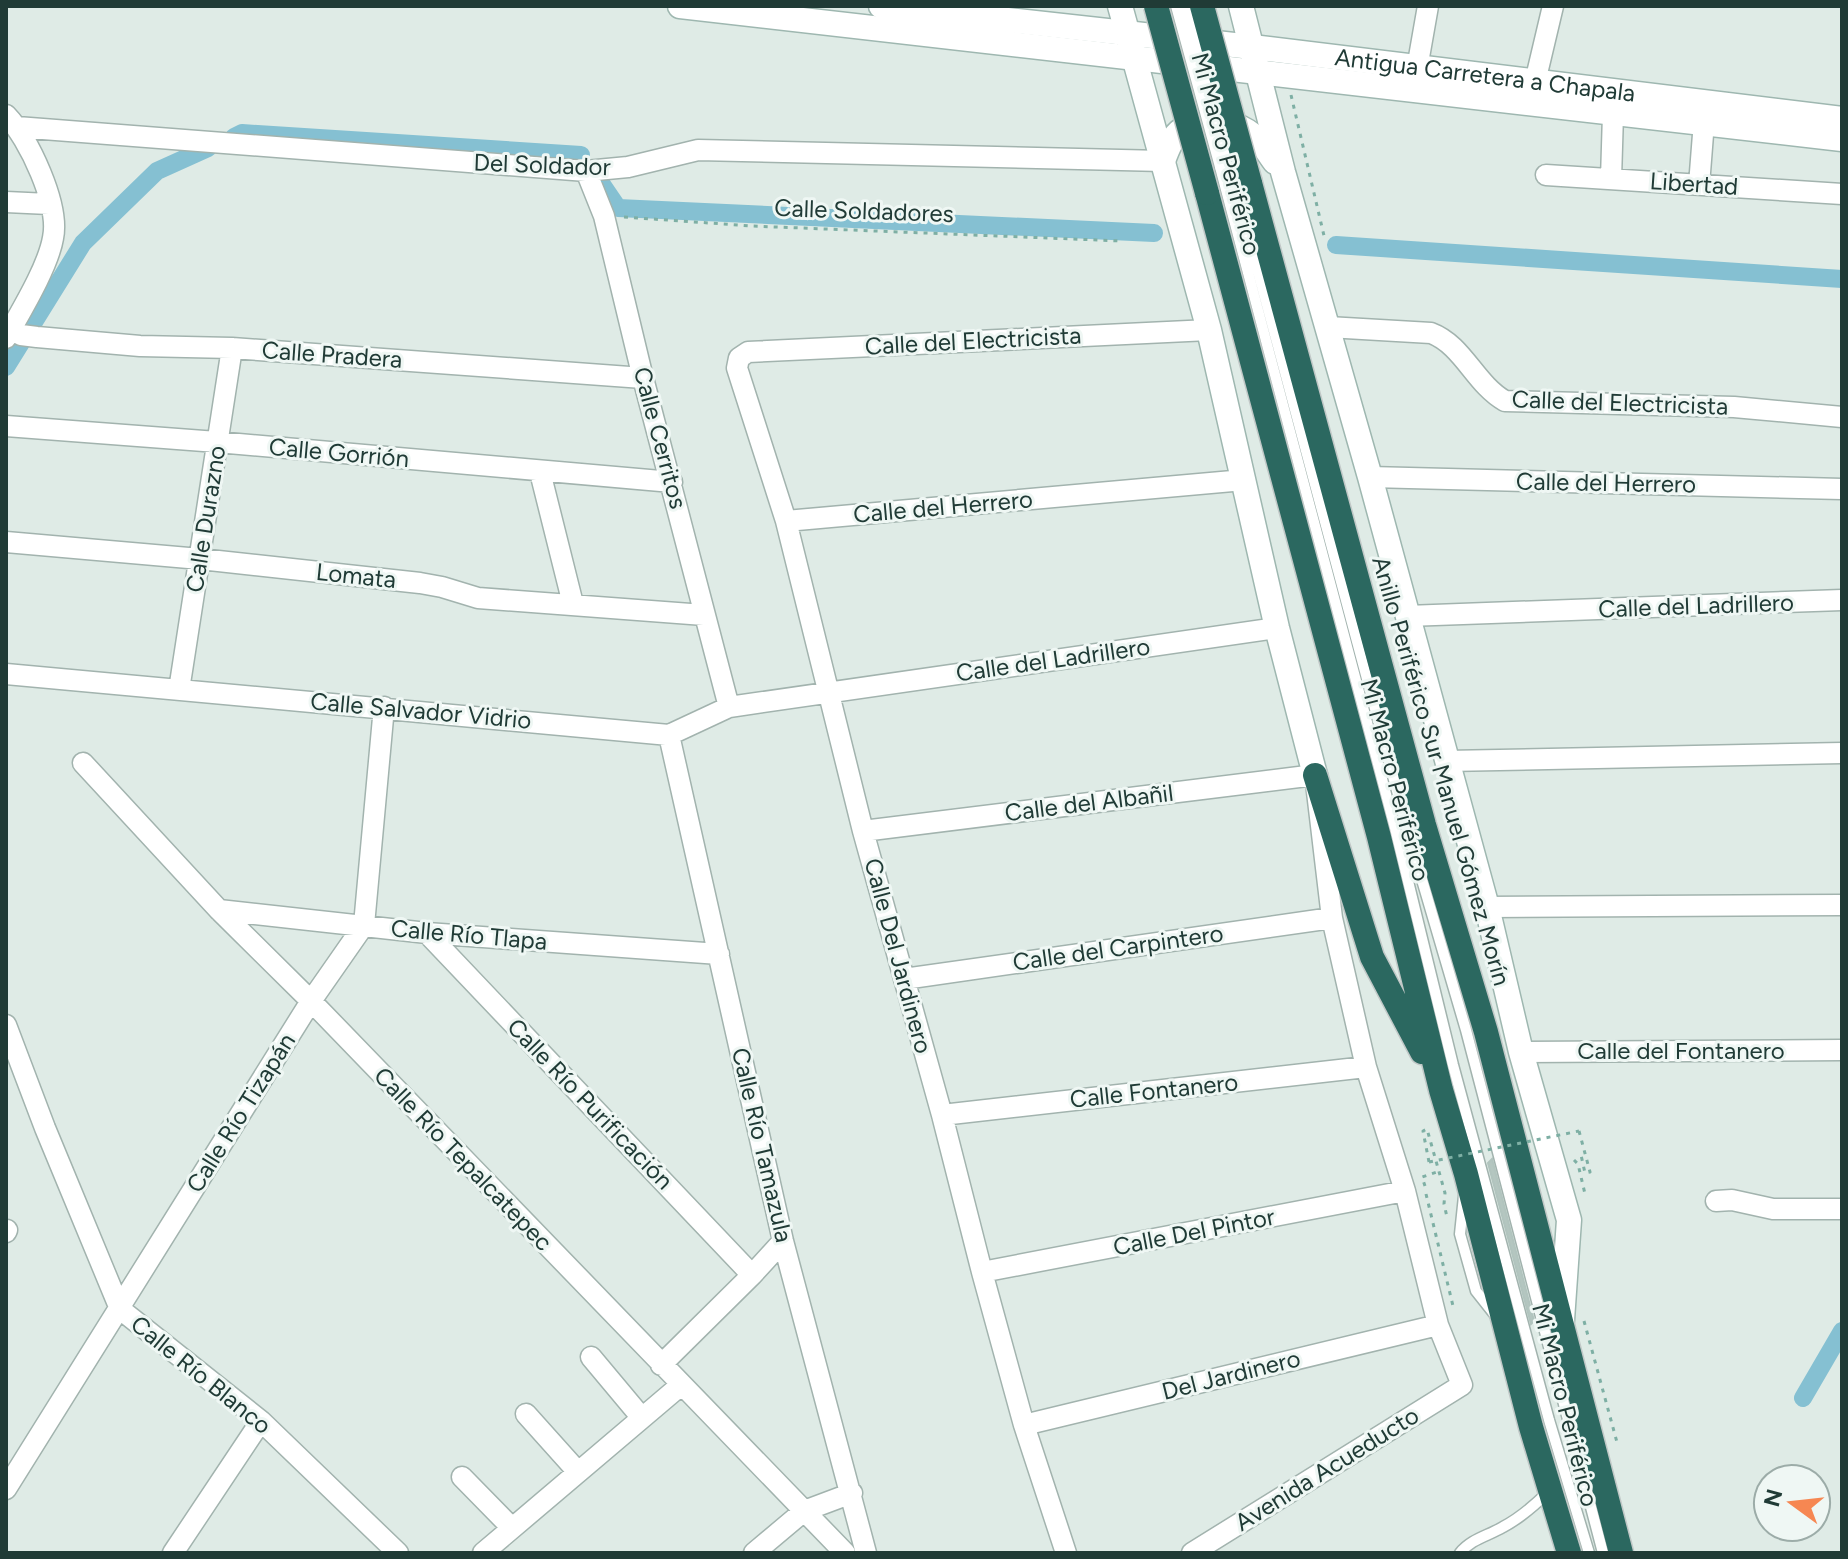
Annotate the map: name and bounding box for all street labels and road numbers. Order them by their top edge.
street label: Antigua Carretera a Chapala [1333,42,1637,108]
street label: Mi Macro Periférico [1186,50,1267,258]
street label: Del Soldador [473,148,611,181]
street label: Libertad [1649,166,1739,201]
street label: Calle Soldadores [774,193,954,228]
street label: Calle del Electricista [864,320,1082,361]
street label: Calle Pradera [261,335,403,374]
street label: Calle Cerritos [628,364,693,512]
street label: Calle del Electricista [1511,384,1729,421]
street label: Calle Gorrión [268,432,410,473]
street label: Calle Durazno [180,443,231,595]
street label: Calle del Herrero [1516,466,1696,499]
street label: Calle del Herrero [852,484,1034,529]
street label: Anillo Periférico Sur Manuel Gómez Morín [1366,553,1517,989]
street label: Lomata [315,557,398,594]
street label: Calle del Ladrillero [1598,588,1794,623]
street label: Calle del Ladrillero [954,632,1152,687]
street label: Mi Macro Periférico [1355,676,1436,884]
street label: Calle Salvador Vidrio [309,686,533,735]
street label: Calle del Albañil [1003,778,1175,827]
street label: Calle Del Jardinero [858,855,938,1057]
street label: Calle Río Tlapa [390,913,548,956]
street label: Calle del Carpintero [1011,918,1225,977]
street label: Calle Río Purificación [501,1012,679,1195]
street label: Calle Río Tizapán [180,1028,301,1198]
street label: Calle del Fontanero [1577,1036,1785,1065]
street label: Calle Río Tamazula [726,1045,799,1245]
street label: Calle Río Tepalcatepec [368,1061,558,1256]
street label: Calle Fontanero [1068,1067,1240,1114]
street label: Calle Del Pintor [1111,1202,1277,1261]
street label: Mi Macro Periférico [1526,1300,1605,1509]
street label: Calle Río Blanco [125,1309,277,1440]
street label: Del Jardinero [1159,1343,1303,1406]
street label: Avenida Acueducto [1229,1400,1424,1537]

